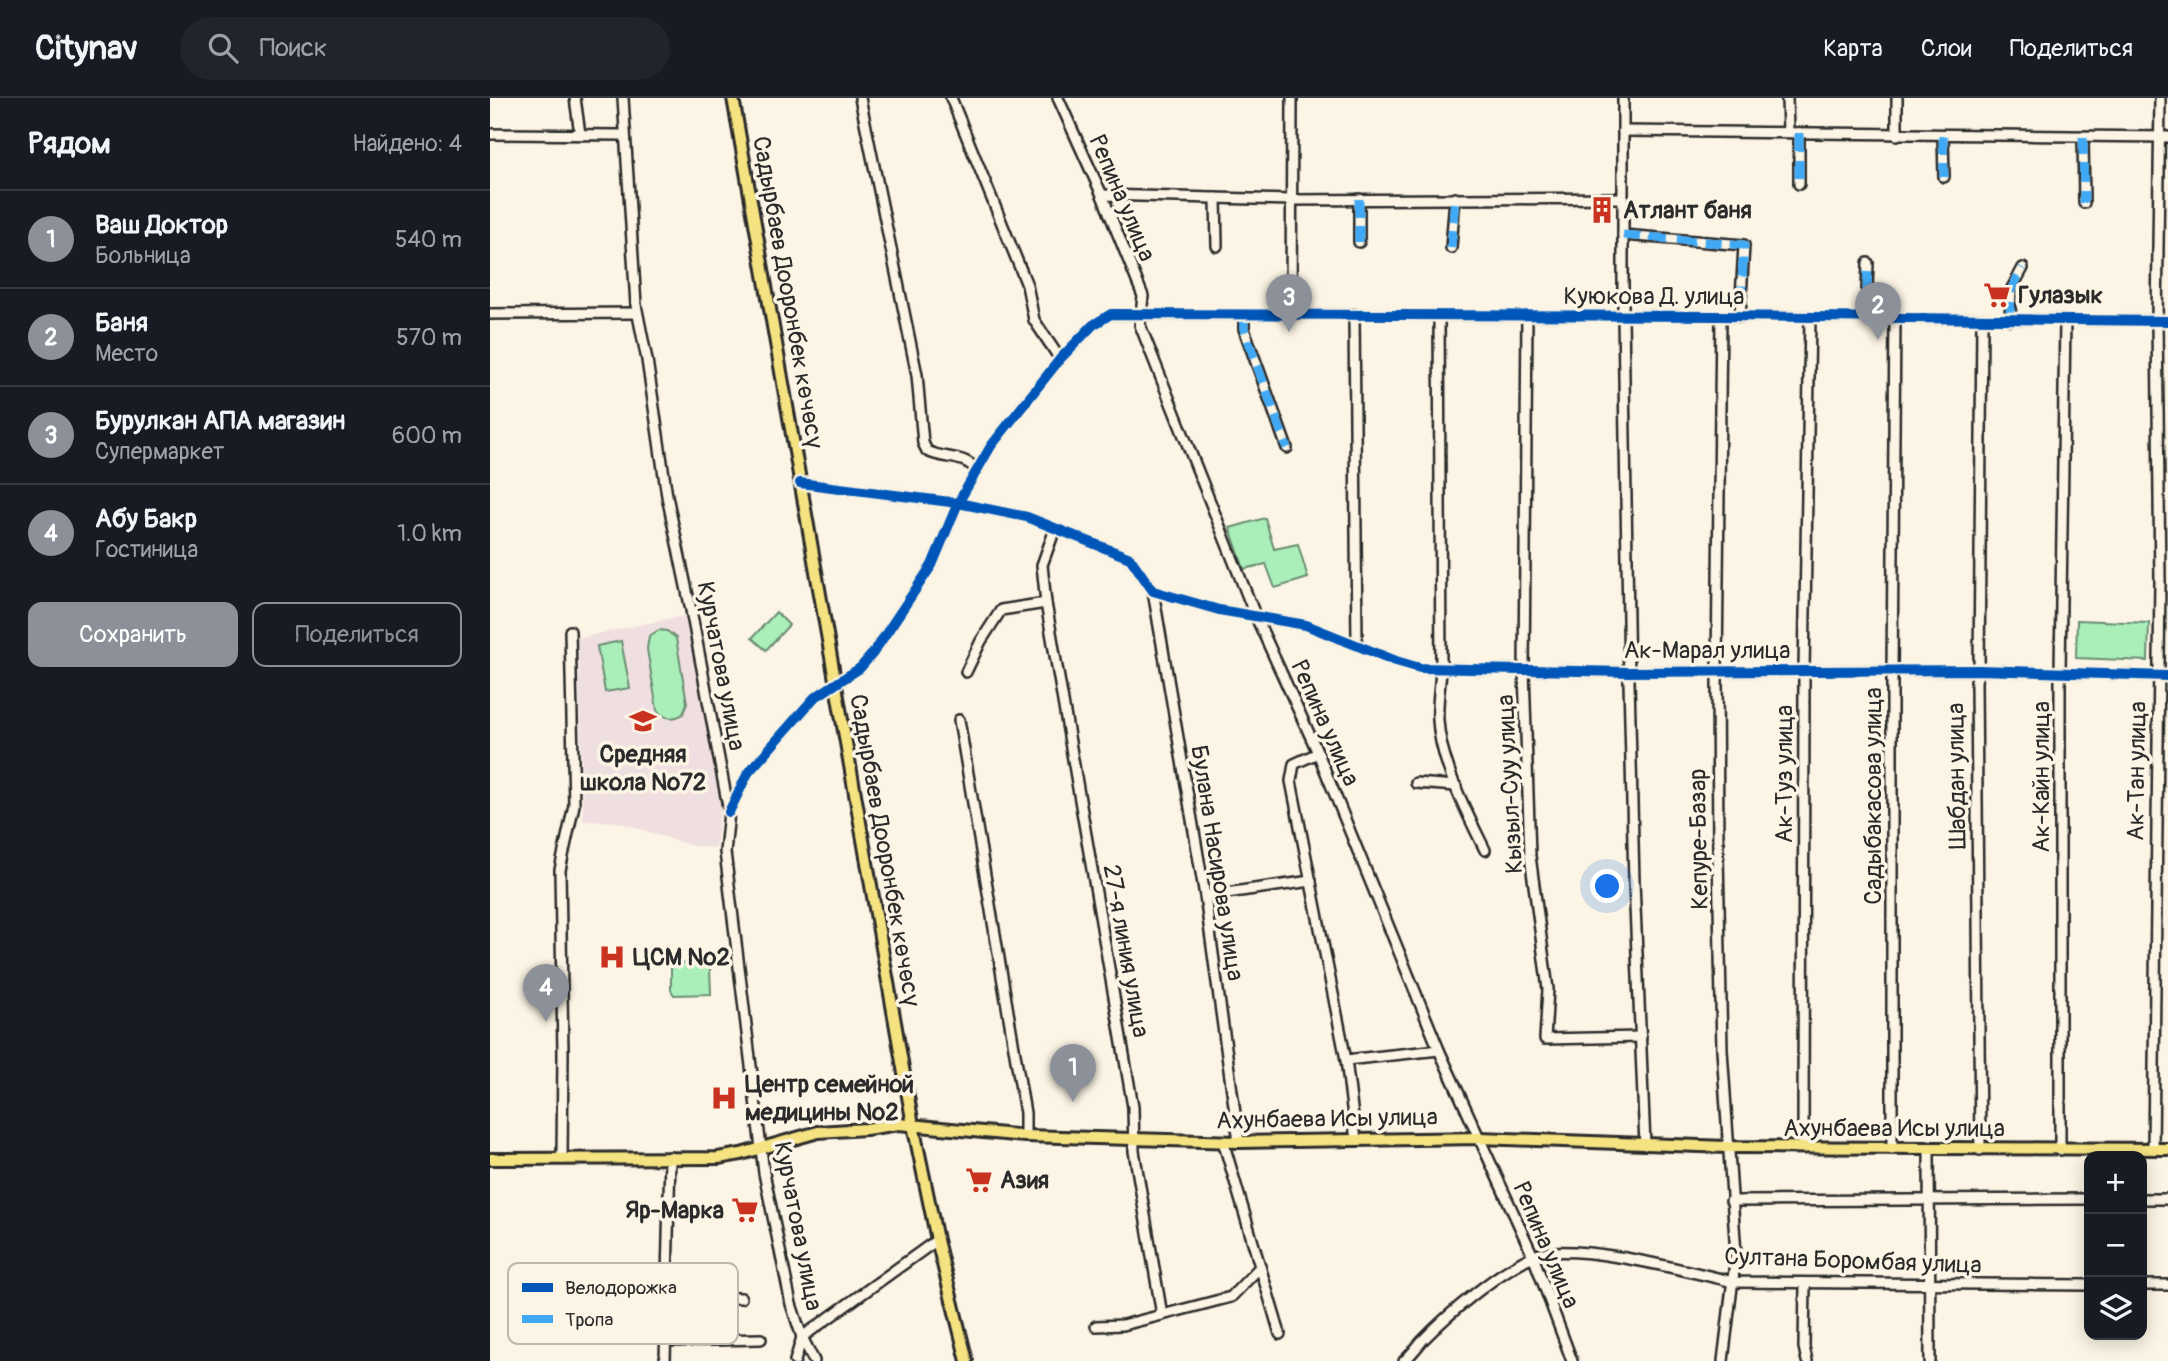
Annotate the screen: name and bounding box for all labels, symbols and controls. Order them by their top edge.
search box [180,17,670,80]
text: Citynav [35,28,138,69]
icon: search [204,29,242,67]
text: Поиск [260,32,327,64]
text: Карта [1823,34,1883,63]
text: Слои [1921,34,1972,63]
text: Поделиться [2010,34,2133,63]
text: Рядом [28,125,111,162]
text: Найдено: 4 [352,129,462,158]
street label: Репина улица [1082,130,1162,266]
street label: Садырбаев Дооронбек көчөсү [746,134,830,452]
building icon: Атлант баня [1587,195,1617,225]
place label: Атлант баня [1623,196,1752,225]
text: Ваш Доктор [95,209,228,241]
text: 1 [47,225,56,254]
text: 540 m [395,225,462,254]
text: Больница [95,241,191,270]
pin: 3 [1266,274,1312,332]
supermarket icon: Гулазык [1982,280,2012,310]
place label: Гулазык [2018,281,2103,310]
street label: Куюкова Д. улица [1564,282,1744,311]
pin: 2 [1855,282,1901,340]
text: Баня [95,307,148,339]
text: 2 [45,323,57,352]
text: 570 m [396,323,462,352]
text: Место [95,339,158,368]
text: Бурулкан АПА магазин [95,405,345,437]
text: 3 [45,421,57,450]
text: 600 m [392,421,462,450]
text: Супермаркет [95,437,224,466]
text: Абу Бакр [95,503,197,535]
text: 4 [44,519,58,548]
text: 1.0 km [397,519,462,548]
text: Гостиница [95,535,198,564]
street label: Курчатова улица [690,579,752,753]
button: Сохранить [28,602,238,667]
button: Поделиться [252,602,462,667]
street label: Ак-Марал улица [1624,636,1790,665]
street label: Репина улица [1284,656,1366,790]
street label: Садыбакасова улица [1859,687,1888,905]
street label: Садырбаев Дооронбек көчөсү [843,692,927,1010]
street label: Кызыл-Суу улица [1491,694,1529,874]
street label: Ак-Кайн улица [2027,701,2056,853]
street label: Ак-Тан улица [2121,701,2153,841]
street label: Шабдан улица [1941,703,1973,849]
street label: Ак-Туз улица [1770,705,1799,843]
school or university icon: Средняя школа №72 [628,706,658,736]
place label: Средняя школа №72 [580,740,706,797]
street label: Булана Насирова улица [1184,743,1250,983]
street label: Кепуре-Базар [1683,768,1715,910]
street label: 27-я линия улица [1097,862,1155,1040]
your location [1590,869,1624,903]
hospital icon: ЦСМ №2 [597,942,627,972]
place label: ЦСМ №2 [633,943,730,972]
pin: 4 [523,964,569,1022]
pin: 1 [1050,1044,1096,1102]
place label: Центр семейной медицины №2 [745,1070,914,1127]
hospital icon: Центр семейной медицины №2 [709,1083,739,1113]
street label: Ахунбаева Исы улица [1216,1103,1438,1135]
street label: Ахунбаева Исы улица [1783,1114,2005,1143]
street label: Курчатова улица [767,1139,829,1313]
map controls [2084,1151,2147,1340]
button: + [2084,1151,2147,1214]
supermarket icon: Азия [964,1165,994,1195]
place label: Азия [1000,1166,1049,1195]
street label: Репина улица [1506,1177,1586,1313]
supermarket icon: Яр-Марка [730,1195,760,1225]
place label: Яр-Марка [625,1196,724,1225]
button: − [2084,1214,2147,1277]
street label: Султана Боромбая улица [1724,1242,1982,1280]
legend [508,1263,738,1344]
text: Велодорожка [565,1276,677,1300]
button: layers [2084,1277,2147,1340]
text: Тропа [565,1308,613,1332]

